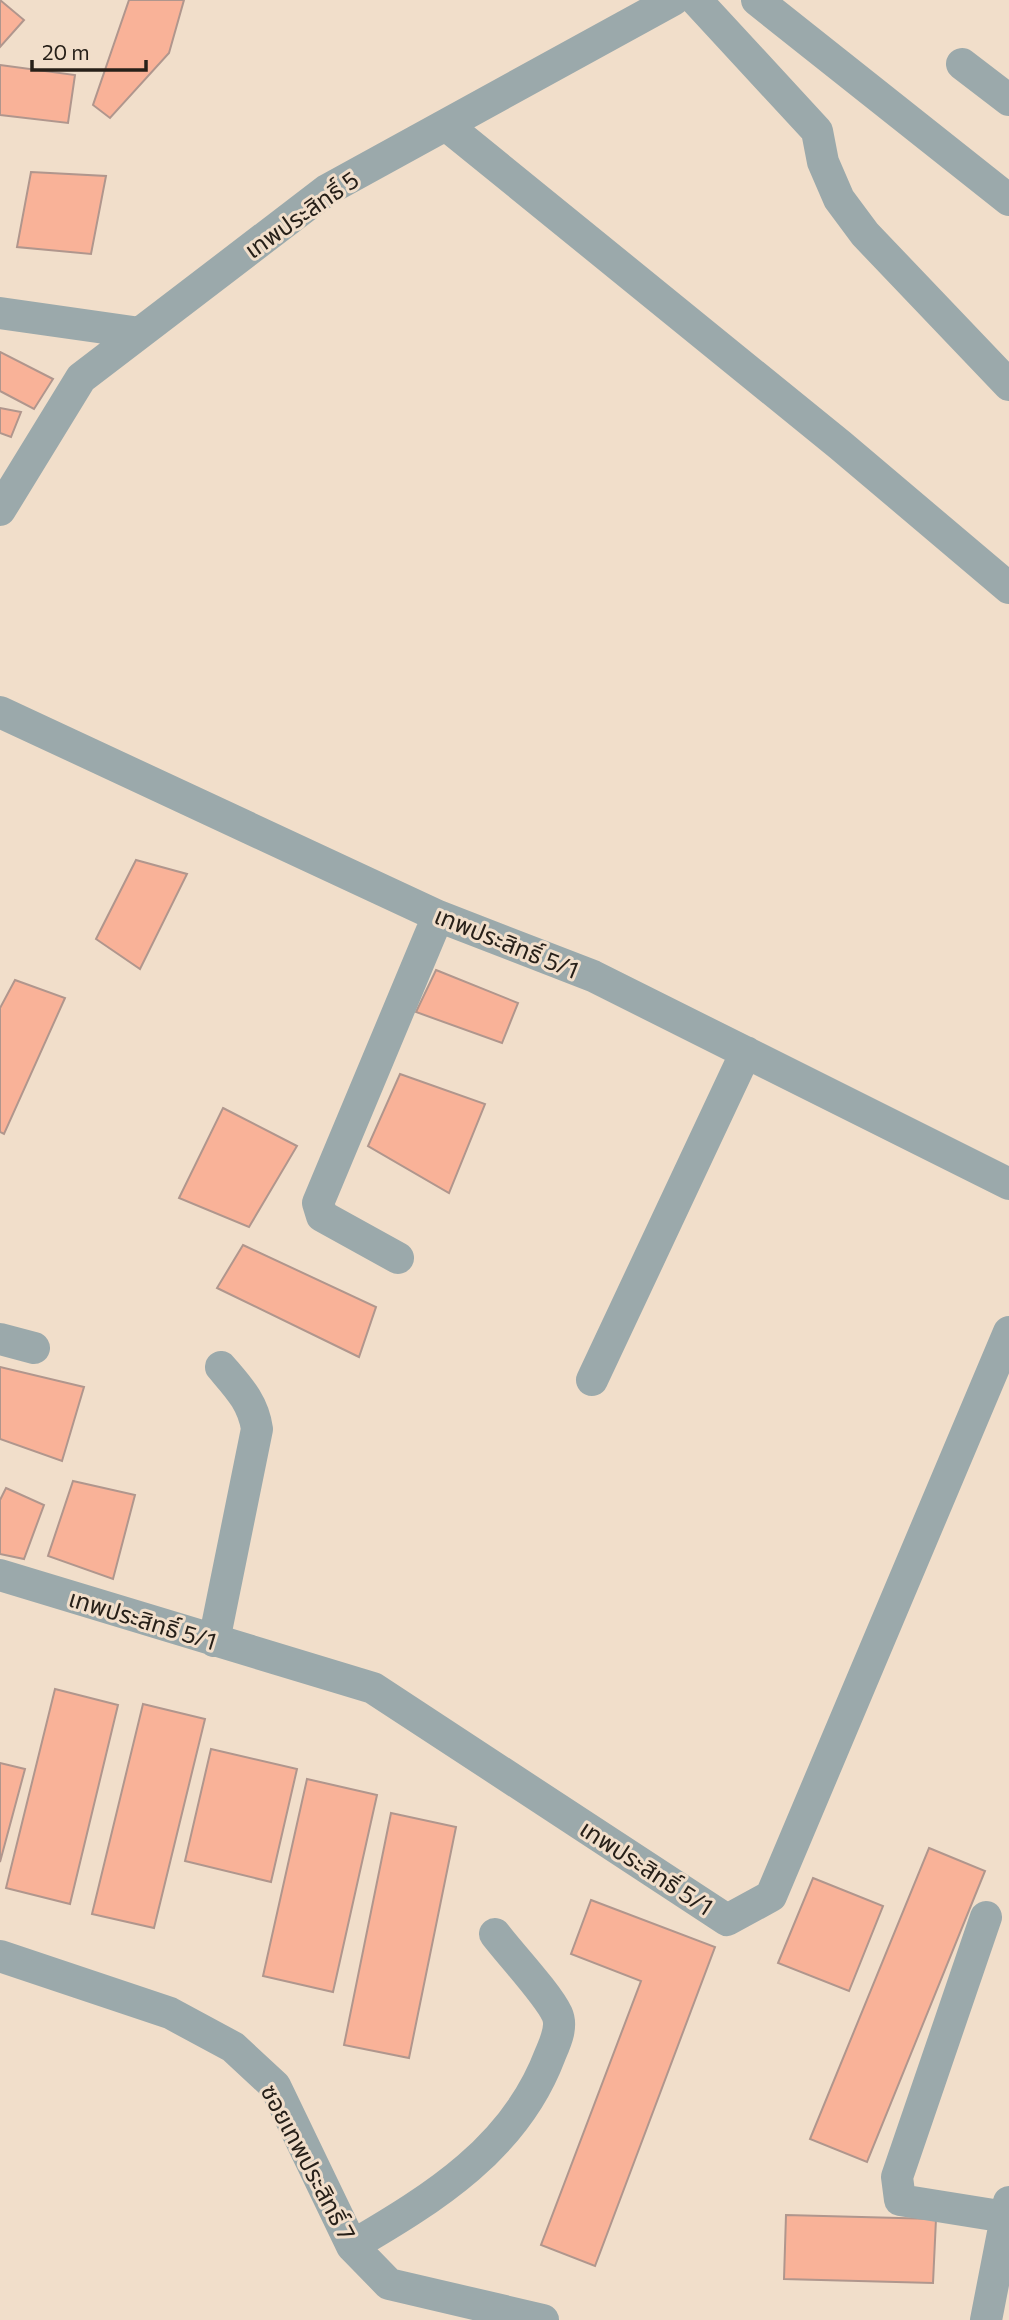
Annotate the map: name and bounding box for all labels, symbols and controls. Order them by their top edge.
scale bar [32,28,145,72]
text: 20 m [42,39,90,64]
street label: เทพประสิทธิ์ 5 [238,164,364,264]
street label: เทพประสิทธิ์ 5/1 [431,900,583,984]
street label: เทพประสิทธิ์ 5/1 [66,1583,220,1655]
street label: เทพประสิทธิ์ 5/1 [575,1813,719,1921]
street label: ซอยเทพประสิทธิ์ 7 [256,2079,362,2245]

